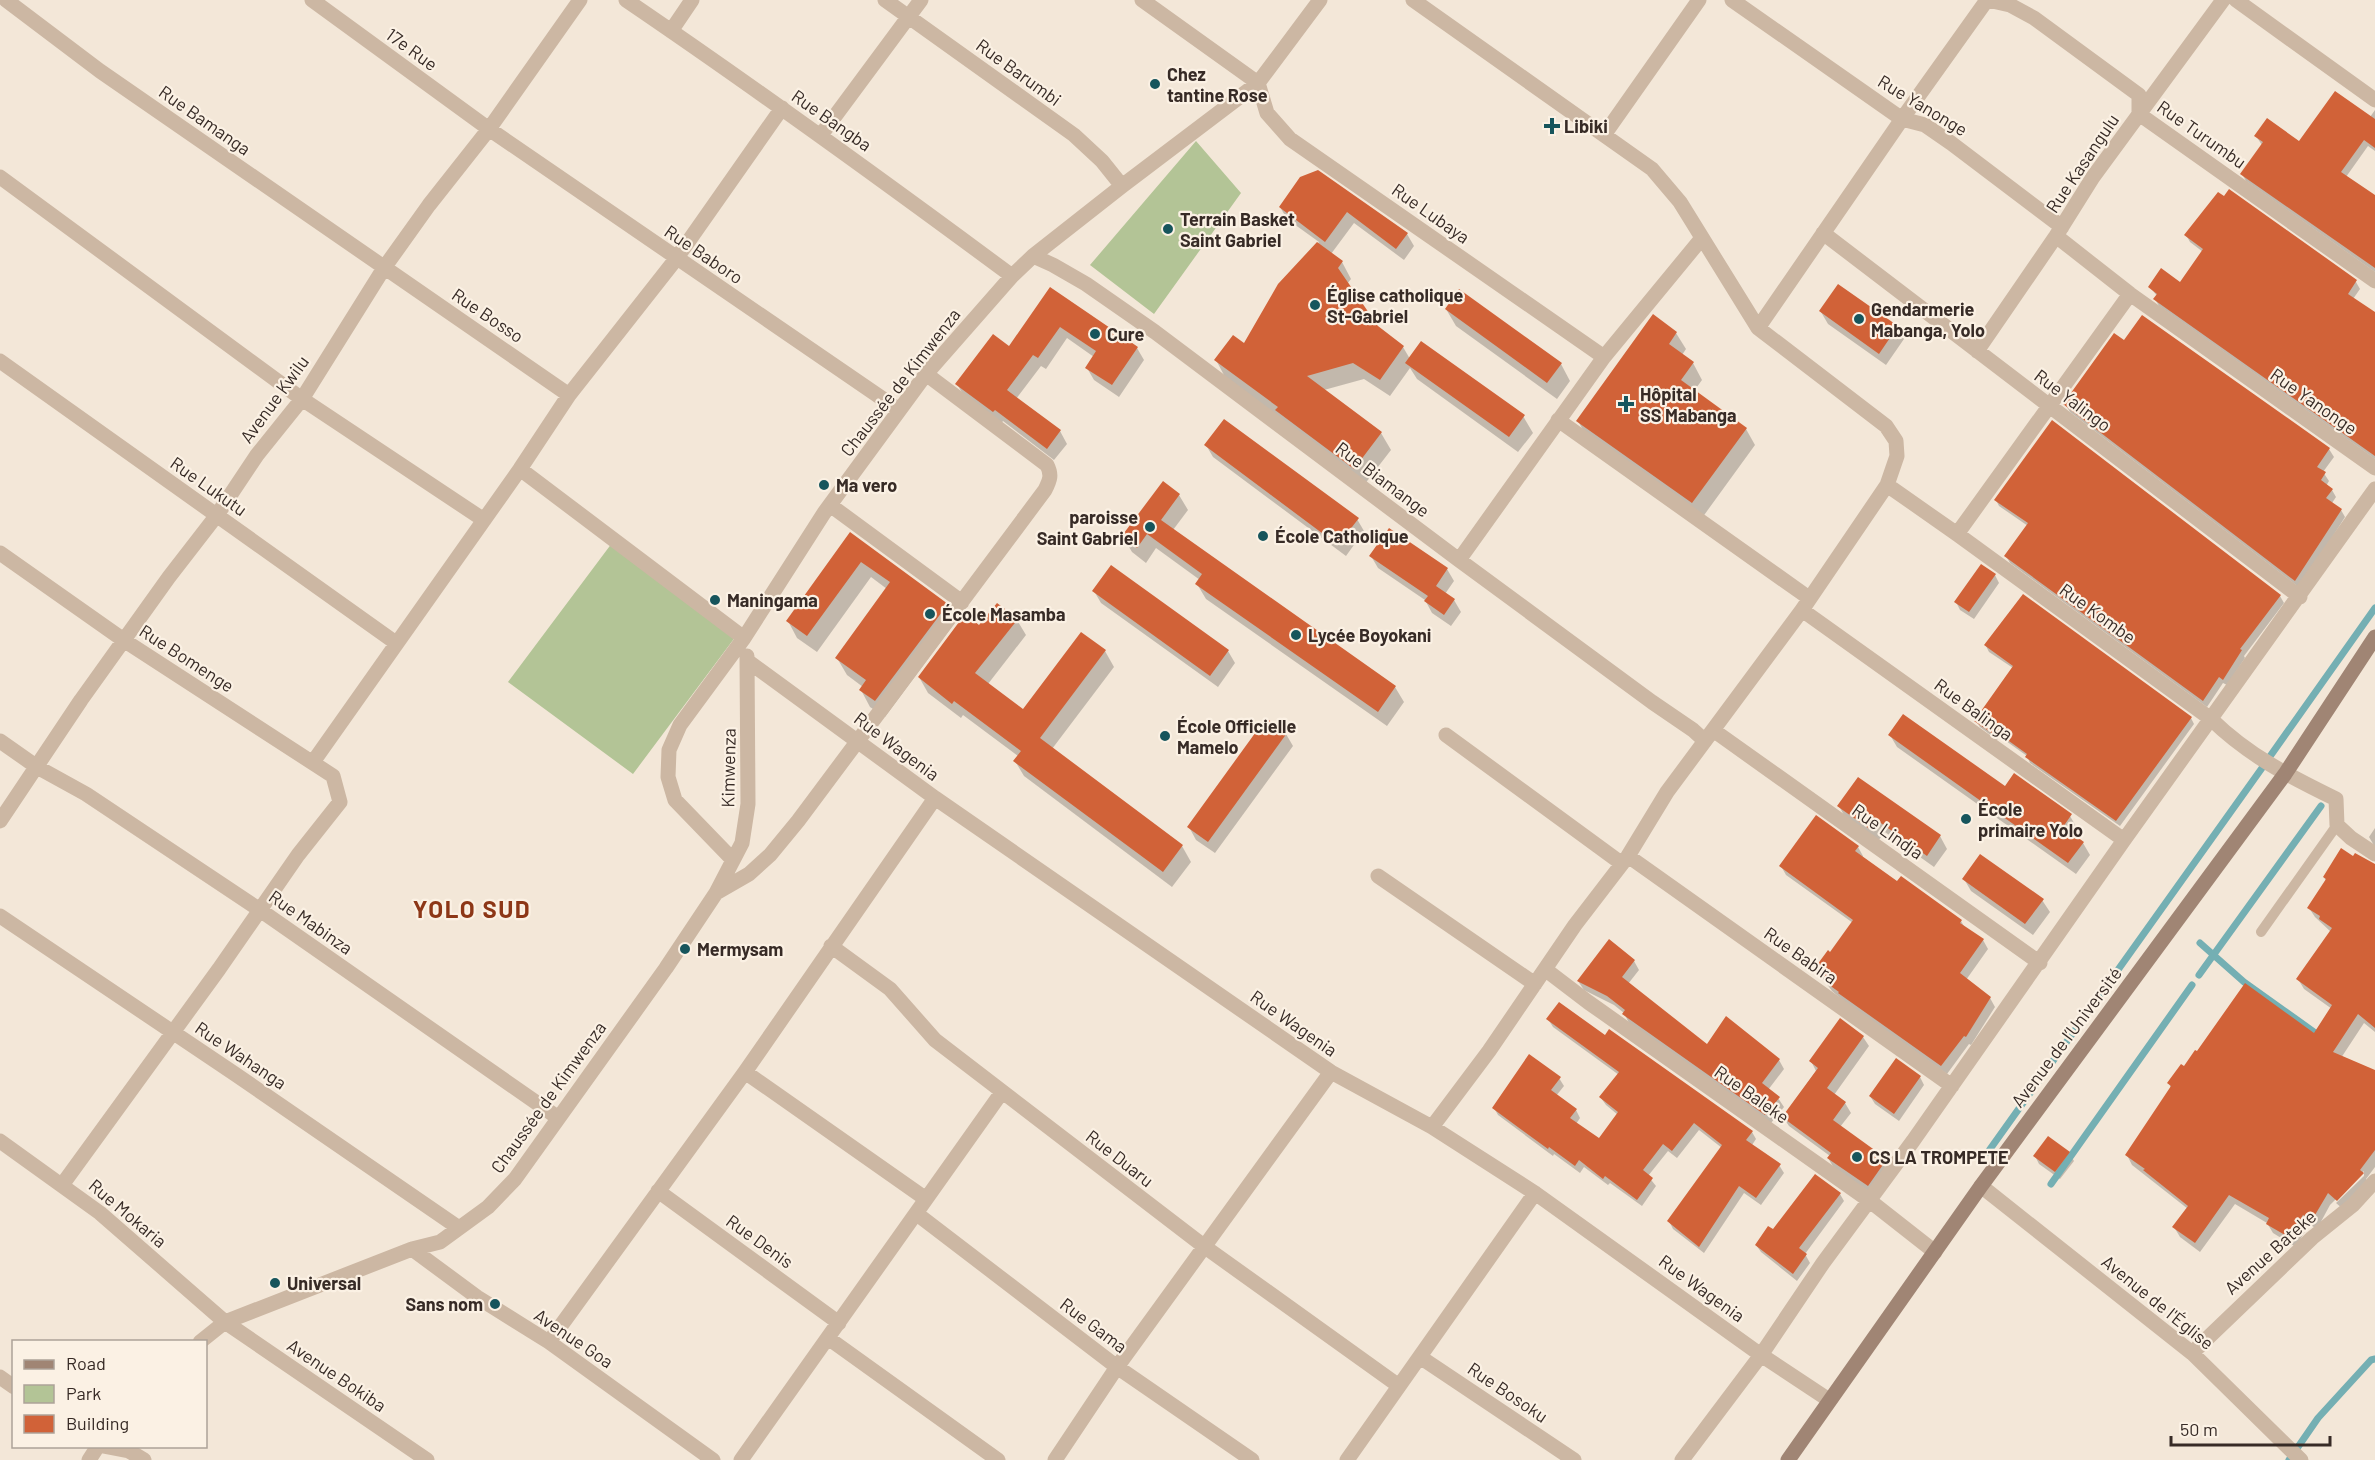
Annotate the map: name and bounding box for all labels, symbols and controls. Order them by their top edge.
street label: 17e Rue [382,23,442,75]
street label: Rue Barumbi [972,34,1066,110]
place label: Chez tantine Rose [1167,63,1268,106]
street label: Rue Yanonge [1874,70,1972,140]
marker: Chez tantine Rose [1148,77,1162,91]
street label: Rue Bamanga [155,80,255,160]
street label: Rue Bangba [788,84,876,156]
street label: Rue Turumbu [2153,95,2251,173]
street label: Rue Kasangulu [2041,109,2123,217]
place label: Libiki [1564,115,1608,137]
marker: Libiki [1545,119,1559,133]
street label: Rue Lubaya [1388,178,1474,248]
place label: Terrain Basket Saint Gabriel [1180,208,1295,251]
street label: Rue Baboro [661,220,747,288]
marker: Terrain Basket Saint Gabriel [1161,222,1175,236]
street label: Rue Bosso [448,283,528,347]
place label: Église catholique St-Gabriel [1327,284,1464,327]
marker: Église catholique St-Gabriel [1308,298,1322,312]
place label: Gendarmerie Mabanga, Yolo [1871,298,1985,341]
street label: Chaussée de Kimwenza [835,304,965,460]
marker: Gendarmerie Mabanga, Yolo [1852,312,1866,326]
place label: Cure [1107,323,1144,345]
marker: Cure [1088,327,1102,341]
street label: Avenue Kwilu [235,351,313,447]
street label: Rue Yanonge [2266,363,2362,439]
street label: Rue Yalingo [2030,364,2116,436]
place label: Hôpital SS Mabanga [1640,383,1736,426]
marker: Hôpital SS Mabanga [1617,395,1635,413]
street label: Rue Biamange [1332,437,1434,521]
street label: Rue Lukutu [166,452,252,520]
place label: Ma vero [836,474,897,496]
marker: Ma vero [817,478,831,492]
place label: paroisse Saint Gabriel [1037,506,1138,549]
marker: paroisse Saint Gabriel [1143,520,1157,534]
place label: École Catholique [1275,525,1409,547]
marker: École Catholique [1256,529,1270,543]
street label: Rue Kombe [2056,578,2140,648]
place label: Maningama [727,589,818,611]
marker: Maningama [708,593,722,607]
place label: École Masamba [942,603,1066,625]
marker: École Masamba [923,607,937,621]
street label: Rue Bomenge [136,619,238,697]
place label: Lycée Boyokani [1308,624,1431,646]
marker: Lycée Boyokani [1289,628,1303,642]
street label: Rue Balinga [1931,673,2017,745]
street label: Rue Wagenia [850,707,944,785]
place label: École Officielle Mamelo [1177,715,1296,758]
street label: Kimwenza [716,728,740,808]
marker: École Officielle Mamelo [1158,729,1172,743]
place label: École primaire Yolo [1978,798,2083,841]
street label: Rue Lindja [1848,799,1928,863]
marker: École primaire Yolo [1959,812,1973,826]
street label: Rue Mabinza [265,885,357,959]
district label: YOLO SUD [413,894,531,923]
street label: Rue Babira [1760,922,1842,988]
place label: Mermysam [697,938,783,960]
marker: Mermysam [678,942,692,956]
street label: Avenue de l’Université [2006,963,2126,1111]
street label: Rue Wagenia [1246,985,1342,1061]
street label: Rue Wahanga [191,1016,291,1094]
street label: Chaussée de Kimwenza [486,1017,610,1177]
street label: Rue Baleke [1710,1060,1794,1128]
street label: Rue Duaru [1082,1125,1158,1191]
place label: CS LA TROMPETE [1869,1146,2008,1168]
marker: CS LA TROMPETE [1850,1150,1864,1164]
street label: Rue Mokaria [85,1174,171,1252]
street label: Avenue Bateke [2220,1205,2320,1299]
street label: Rue Denis [722,1209,798,1273]
street label: Rue Wagenia [1655,1250,1749,1326]
street label: Avenue de l'Église [2098,1250,2218,1354]
place label: Universal [287,1272,361,1294]
marker: Universal [268,1276,282,1290]
place label: Sans nom [406,1293,483,1315]
street label: Rue Gama [1056,1293,1132,1357]
marker: Sans nom [488,1297,502,1311]
street label: Avenue Goa [530,1303,618,1373]
street label: Avenue Bokiba [283,1334,391,1416]
legend [12,1340,207,1448]
text: Road [66,1352,106,1374]
street label: Rue Bosoku [1464,1357,1552,1427]
text: Park [66,1382,101,1404]
scale bar [2171,1409,2330,1447]
text: Building [66,1412,129,1434]
text: 50 m [2180,1418,2218,1440]

